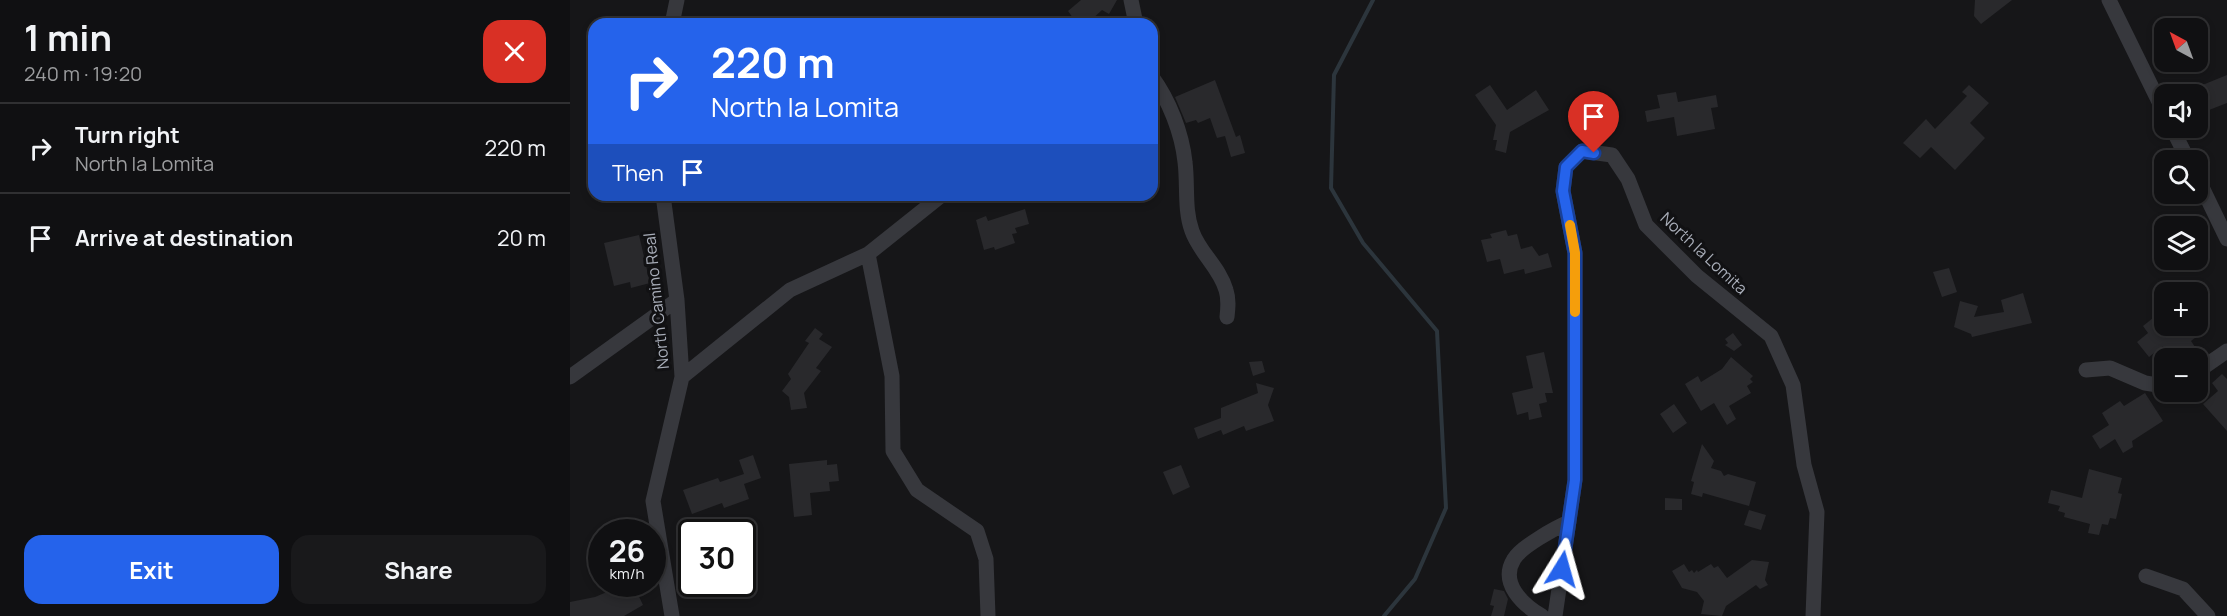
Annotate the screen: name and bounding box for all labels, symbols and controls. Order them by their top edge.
text: 1 min [24,13,112,62]
north arrow [2154,18,2208,72]
map controls [2154,18,2208,402]
button: close [483,20,546,83]
text: 220 m [711,33,835,91]
icon: right [612,42,690,120]
text: 240 m · 19:20 [24,60,142,87]
button: sound [2154,84,2208,138]
text: North la Lomita [711,88,899,125]
pin [1568,91,1619,153]
icon: arrive [1577,100,1610,133]
text: Turn right [75,120,180,150]
icon: right [24,132,57,165]
text: 220 m [484,133,546,163]
text: North la Lomita [75,150,214,177]
button: search [2154,150,2208,204]
icon: arrive [676,156,709,189]
text: Then [612,158,664,188]
street label: North la Lomita [1656,207,1752,299]
button: layers [2154,216,2208,270]
icon: arrive [24,222,57,255]
text: Arrive at destination [75,223,293,253]
text: 20 m [497,223,546,253]
street label: North Camino Real [638,232,674,370]
button: + [2154,282,2208,336]
button: − [2154,348,2208,402]
speed limit sign: 30 [678,519,756,597]
text: 26 [609,530,645,571]
button: Exit [24,535,279,604]
button: Share [291,535,546,604]
position arrow [1530,537,1594,601]
text: km/h [610,563,644,584]

